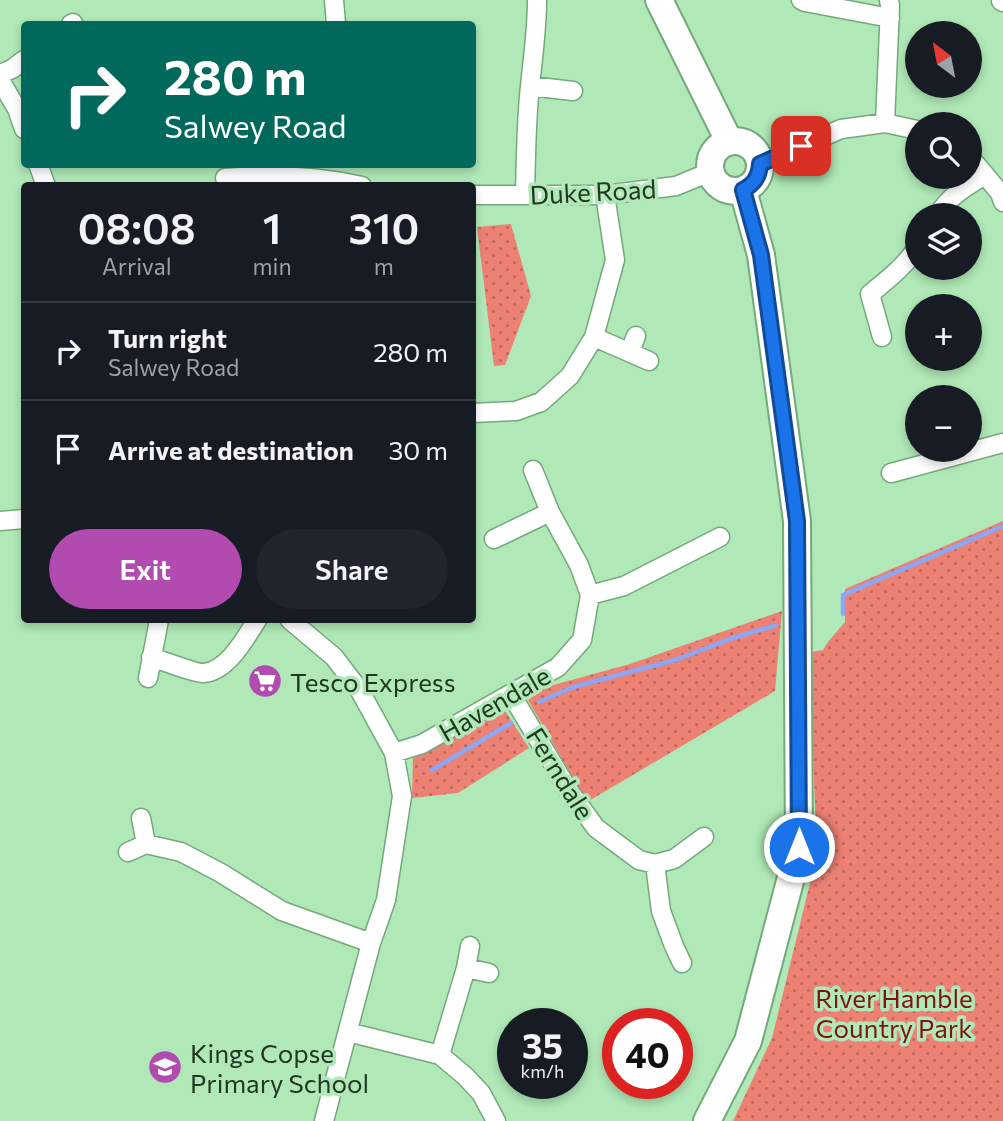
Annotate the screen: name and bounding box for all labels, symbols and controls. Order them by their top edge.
north arrow [905,21,982,98]
map controls [905,21,982,462]
text: 280 m [164,45,307,105]
icon: right [49,49,140,140]
text: Salwey Road [164,105,347,145]
button: search [905,112,982,189]
pin [771,116,831,176]
icon: arrive [782,127,820,165]
street label: Duke Road [529,172,657,210]
text: 08:08 [78,201,196,253]
text: 1 [263,201,281,253]
text: 310 [348,201,419,253]
button: layers [905,203,982,280]
text: Arrival [102,252,172,280]
text: min [252,252,292,280]
text: m [374,252,394,280]
button: + [905,294,982,371]
text: Turn right [108,322,227,353]
icon: right [49,332,87,370]
text: 280 m [373,336,448,367]
text: Salwey Road [108,353,239,381]
button: − [905,385,982,462]
icon: arrive [49,430,87,468]
text: Arrive at destination [108,434,354,465]
text: 30 m [389,434,448,465]
button: Exit [49,529,242,609]
button: Share [256,529,448,609]
street label: Havendale [433,659,555,747]
supermarket icon: Tesco Express [246,662,284,700]
place label: Tesco Express [290,666,456,697]
street label: Ferndale [521,721,601,825]
position arrow [762,810,836,884]
park label: River Hamble Country Park [815,982,973,1043]
speed limit sign: 40 [602,1008,693,1099]
text: 35 [522,1023,563,1066]
place label: Kings Copse Primary School [190,1037,369,1098]
school or university icon: Kings Copse Primary School [146,1048,184,1086]
text: km/h [521,1060,564,1082]

